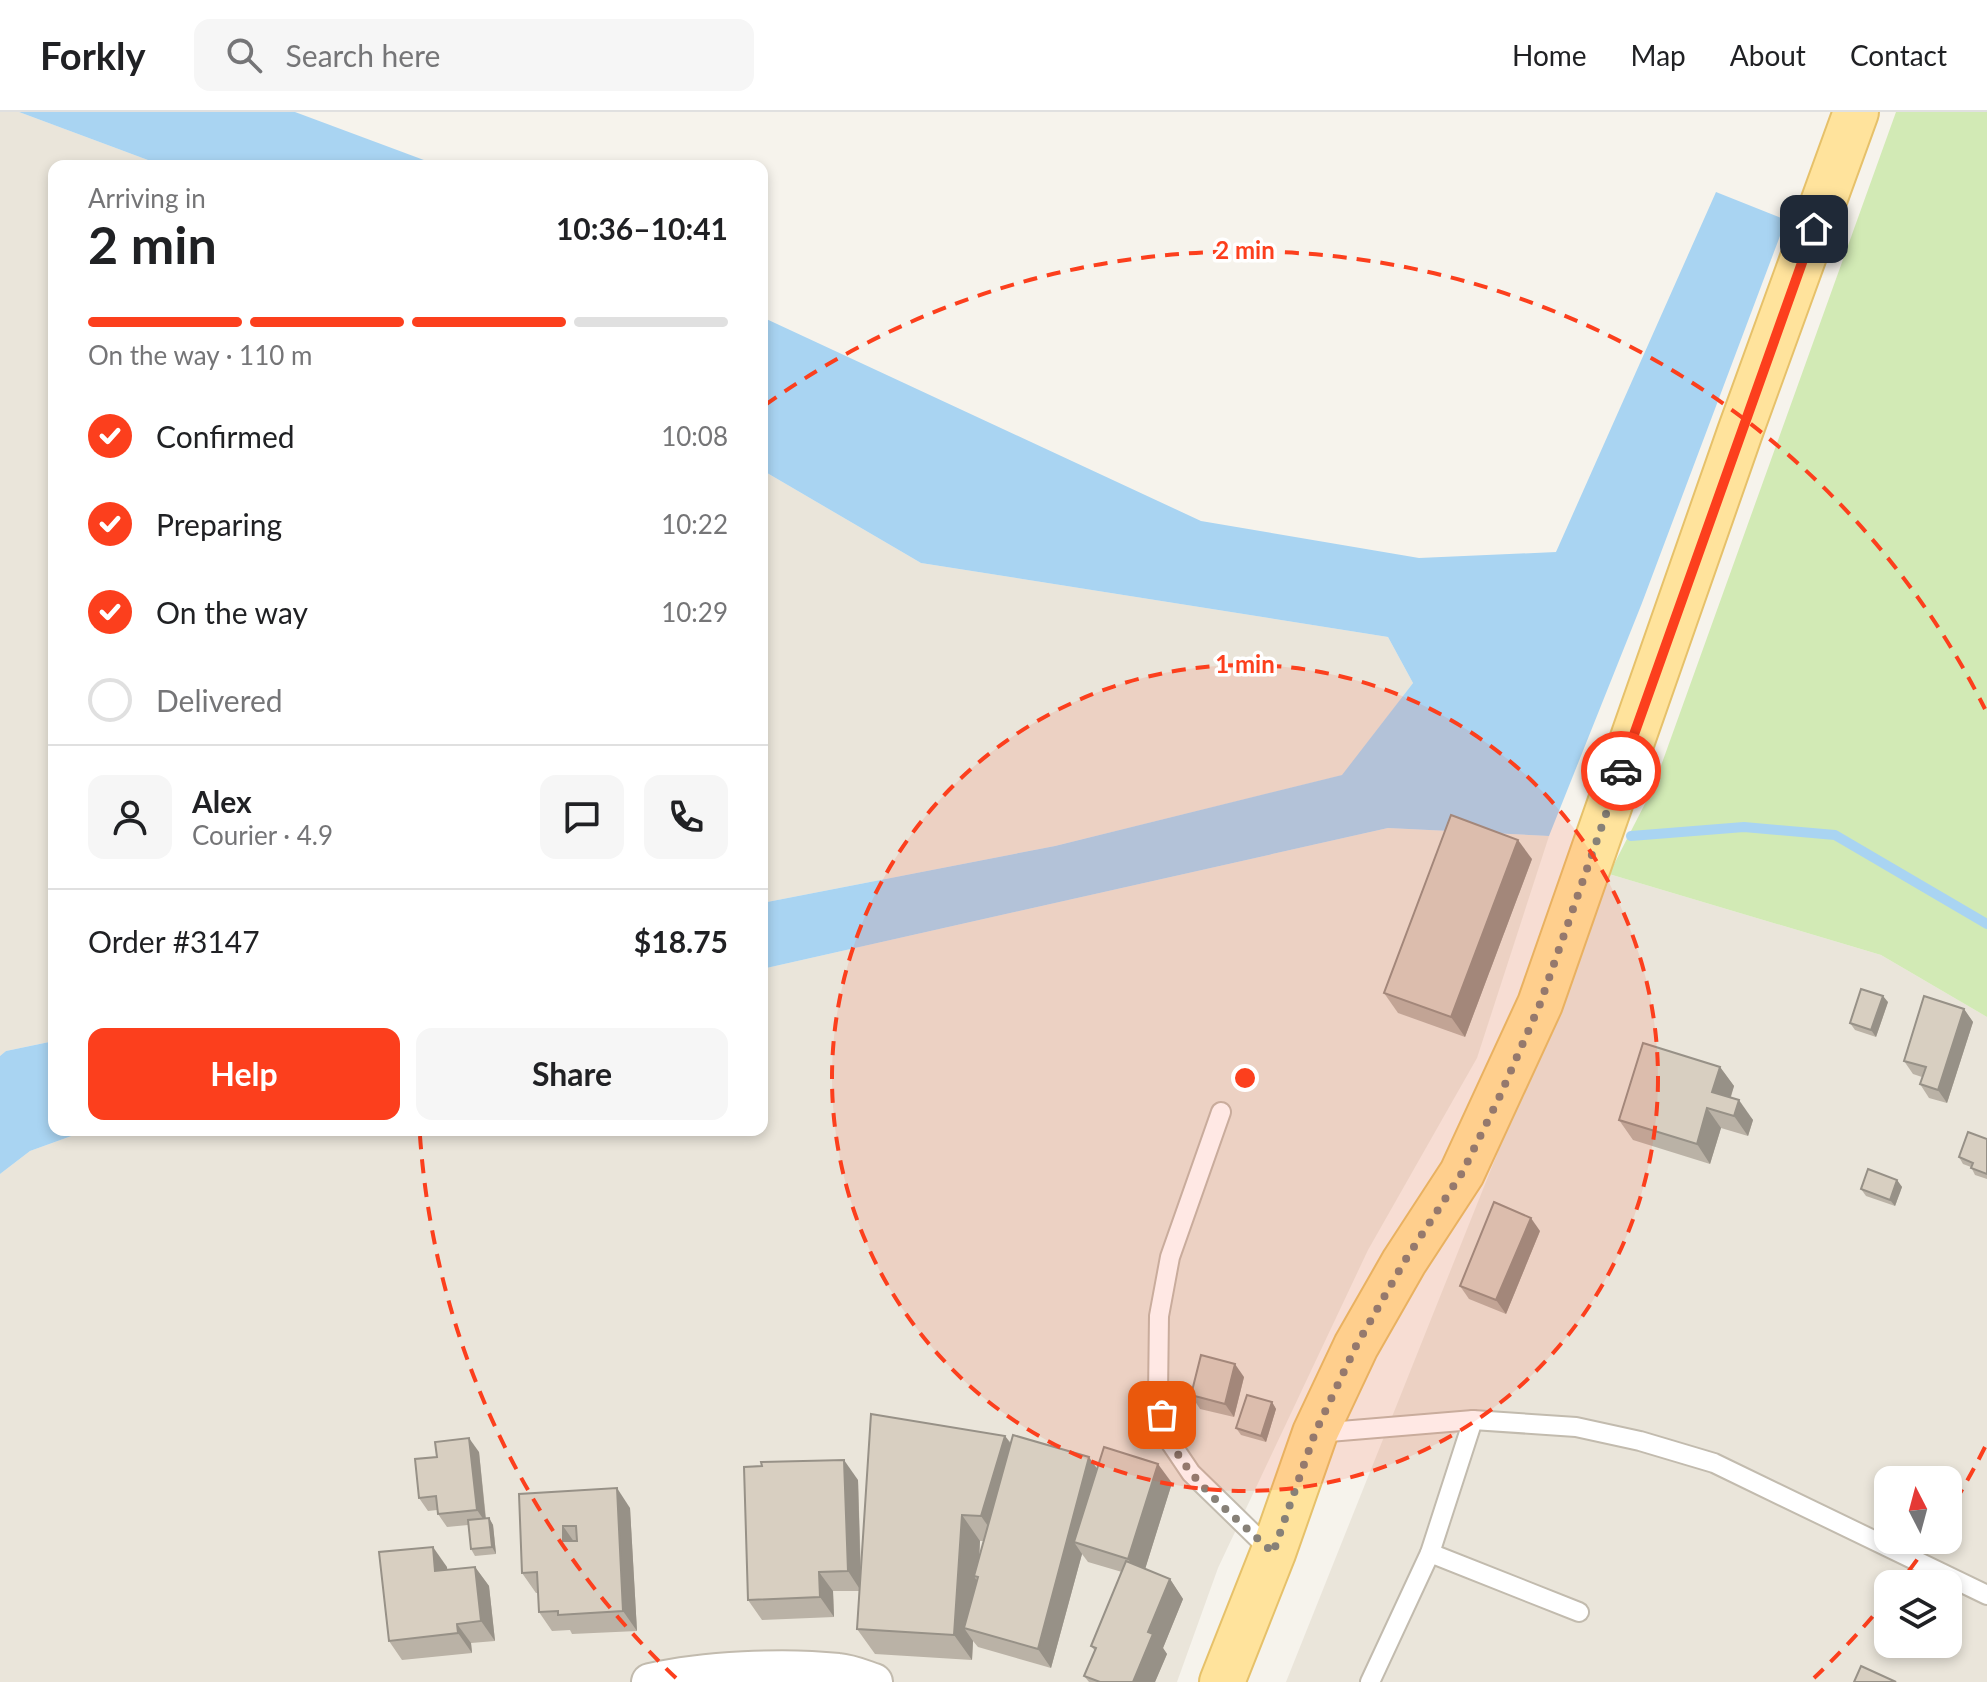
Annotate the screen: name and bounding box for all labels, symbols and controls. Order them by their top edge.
search box [194,19,754,91]
text: Forkly [40,32,146,78]
icon: search [222,33,266,77]
text: Search here [286,37,440,73]
text: Home [1512,38,1587,72]
text: Map [1631,38,1686,72]
text: About [1730,38,1806,72]
text: Contact [1850,38,1947,72]
text: Arriving in [88,182,206,214]
pin [1780,195,1848,263]
icon: home [1792,207,1836,251]
text: 10:36–10:41 [556,210,728,246]
text: 2 min [88,213,217,275]
text: 2 min [1215,235,1275,264]
text: On the way · 110 m [88,339,312,371]
icon: check [88,414,132,458]
text: Confirmed [156,418,295,454]
text: 10:08 [661,420,728,452]
icon: check [88,502,132,546]
text: Preparing [156,506,282,542]
text: 10:22 [661,508,728,540]
icon: check [88,590,132,634]
text: On the way [156,594,308,630]
text: 10:29 [661,596,728,628]
text: 1 min [1215,649,1275,678]
text: Delivered [156,682,283,718]
courier [1581,731,1661,811]
icon: car [1599,749,1643,793]
button: person [88,775,172,859]
button: chat [540,775,624,859]
button: phone [644,775,728,859]
text: Alex [192,783,252,819]
text: Courier · 4.9 [192,819,333,851]
text: Order #3147 [88,923,260,959]
text: $18.75 [634,923,728,959]
button: Help [88,1028,400,1120]
button: Share [416,1028,728,1120]
centre of rings [1231,1064,1259,1092]
pin [1128,1381,1196,1449]
icon: bag [1140,1393,1184,1437]
north arrow [1874,1466,1962,1554]
map controls [1874,1466,1962,1658]
button: layers [1874,1570,1962,1658]

